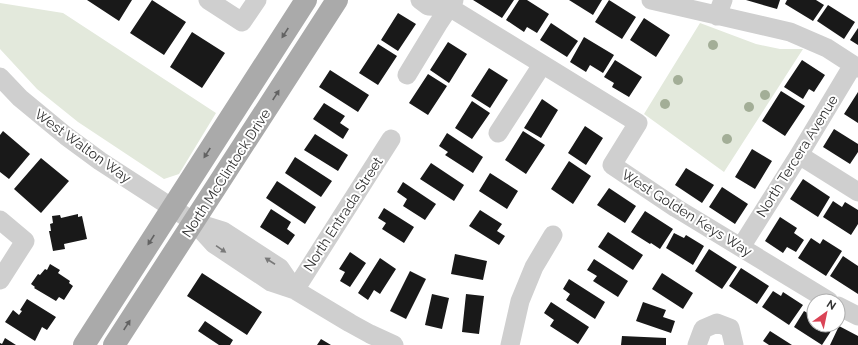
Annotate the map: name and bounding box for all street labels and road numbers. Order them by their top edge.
street label: North Tercera Avenue [753,92,841,220]
street label: West Walton Way [32,106,134,186]
street label: North McClintock Drive [179,106,273,240]
street label: North Entrada Street [300,154,386,274]
street label: West Golden Keys Way [619,166,755,260]

